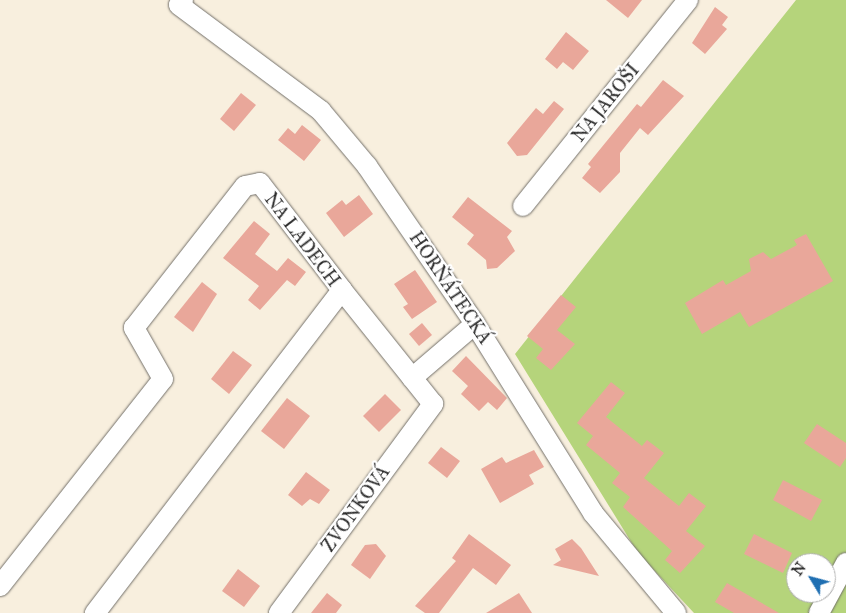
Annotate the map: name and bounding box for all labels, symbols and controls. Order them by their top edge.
street label: NA JAROŠI [568,59,644,147]
street label: NA LADECH [260,189,344,291]
street label: HORŇÁTECKÁ [404,228,496,348]
street label: ZVONKOVÁ [318,462,394,556]
north arrow [786,553,836,603]
text: N [789,559,810,579]

